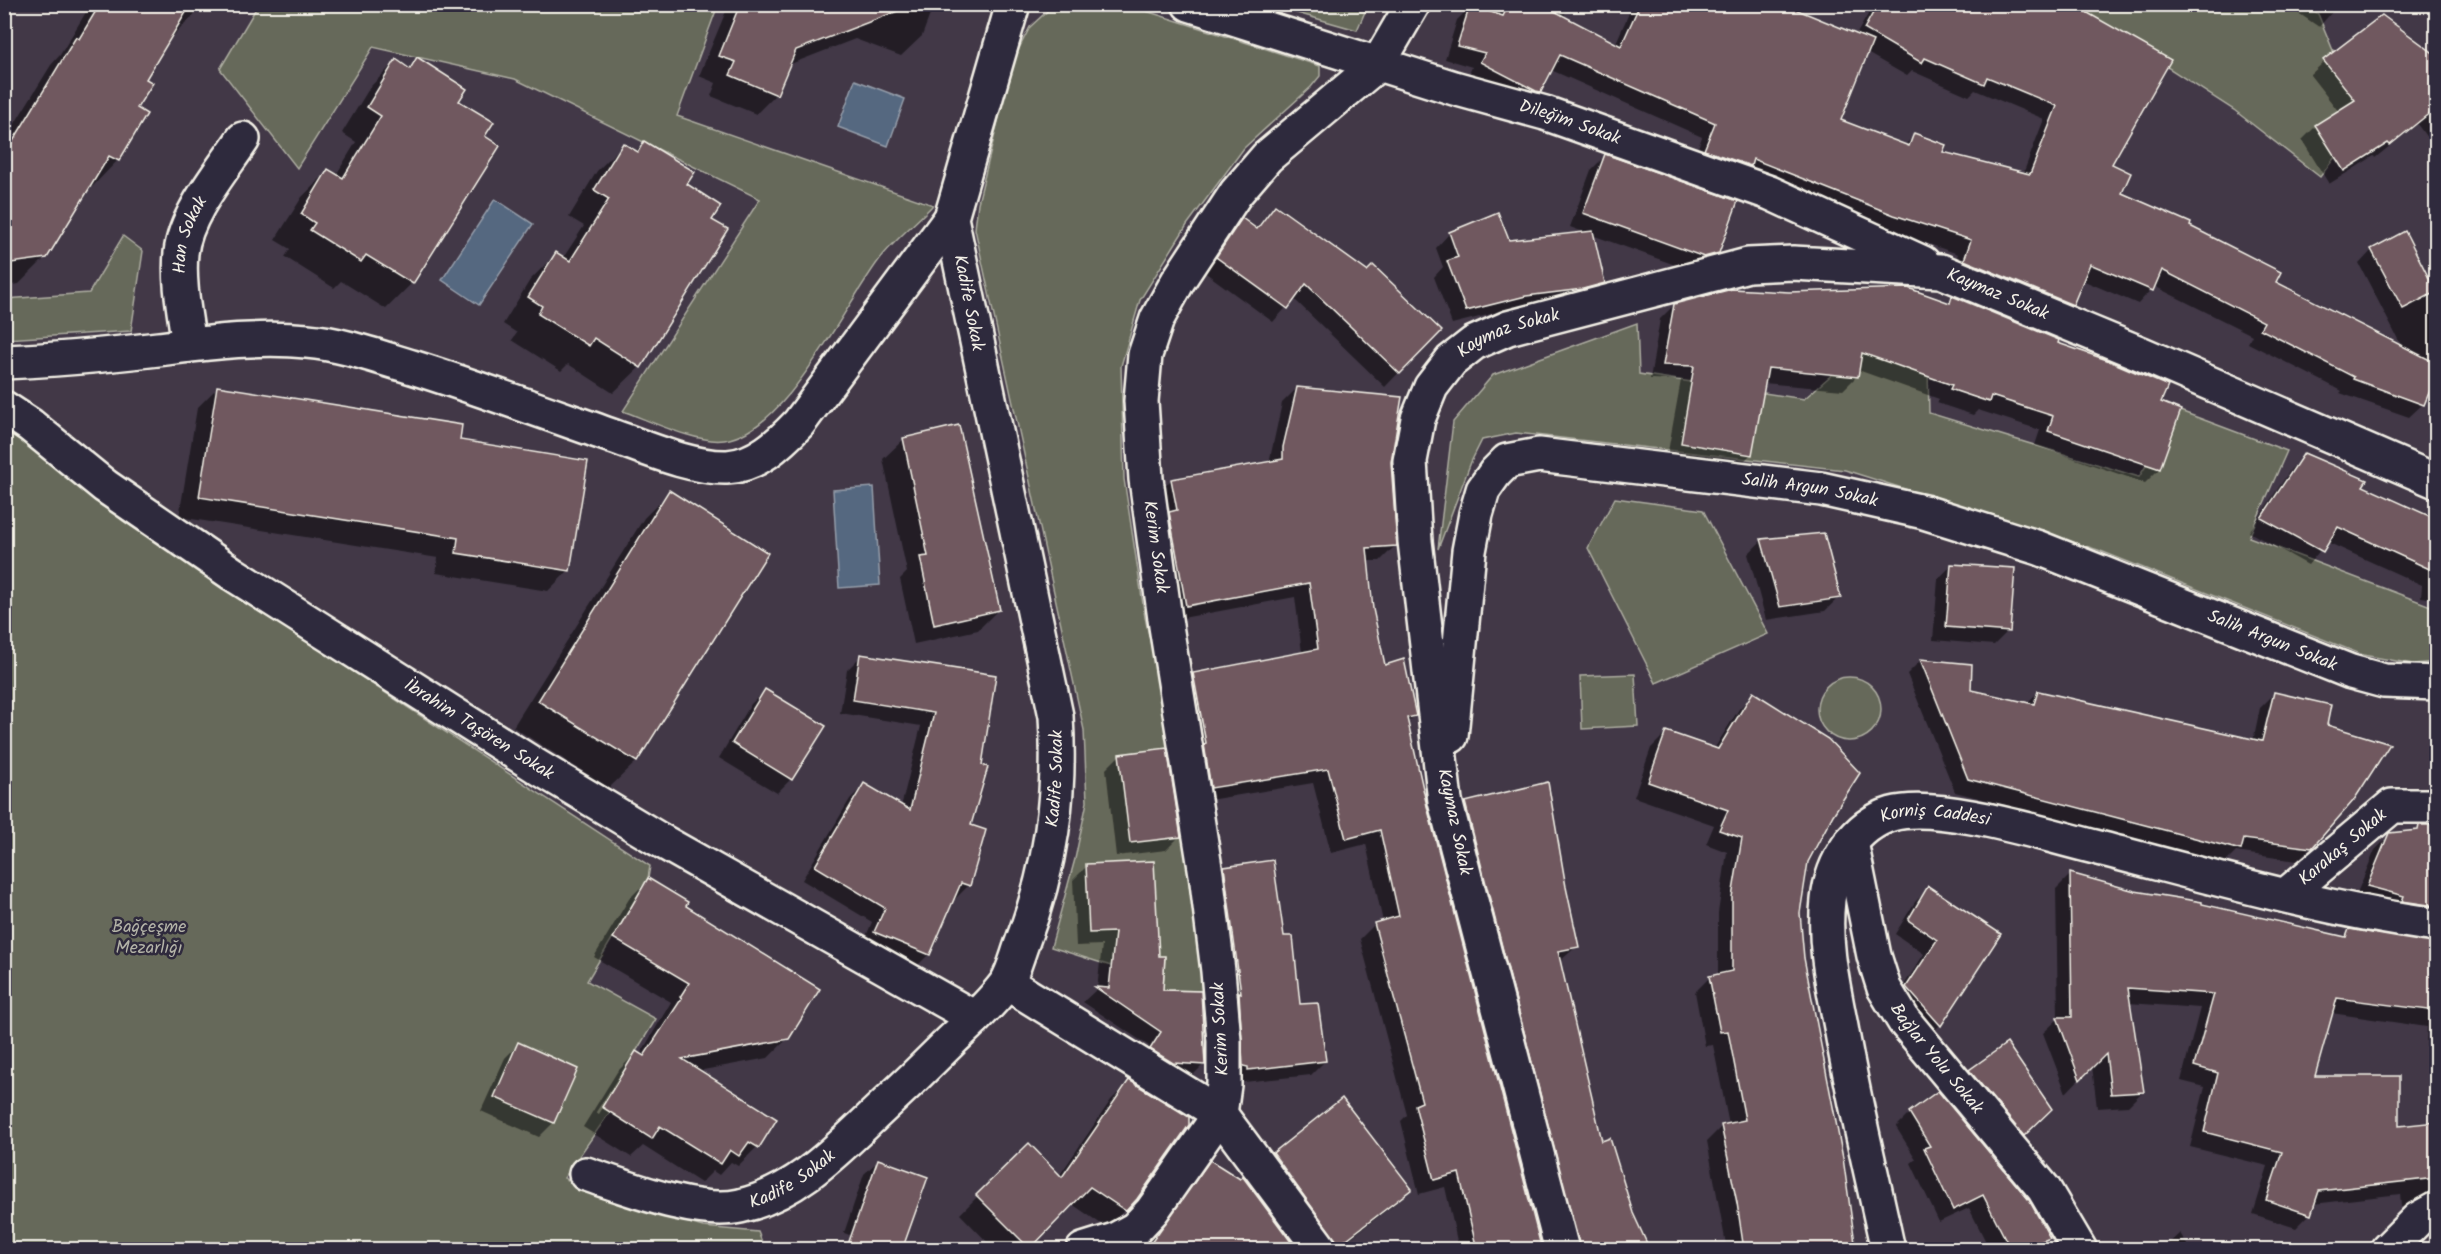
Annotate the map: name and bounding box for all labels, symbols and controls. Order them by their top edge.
street label: Dileğim Sokak [1516,92,1625,153]
street label: Han Sokak [166,190,216,274]
street label: Kadife Sokak [944,252,992,354]
street label: Kaymaz Sokak [1942,260,2054,329]
street label: Kaymaz Sokak [1451,300,1563,366]
street label: Salih Argun Sokak [1740,465,1881,516]
street label: Kerim Sokak [1134,499,1176,596]
street label: Salih Argun Sokak [2203,602,2342,680]
street label: İbrahim Taşören Sokak [398,671,560,788]
street label: Kadife Sokak [1038,729,1072,829]
street label: Kaymaz Sokak [1429,766,1480,879]
street label: Korniş Caddesi [1875,797,1994,835]
street label: Karakaş Sokak [2292,801,2394,893]
park label: Bağçeşme Mezarlığı [112,913,186,963]
street label: Kerim Sokak [1204,981,1238,1076]
street label: Bağlar Yolu Sokak [1882,998,1991,1121]
street label: Kadife Sokak [745,1142,843,1217]

